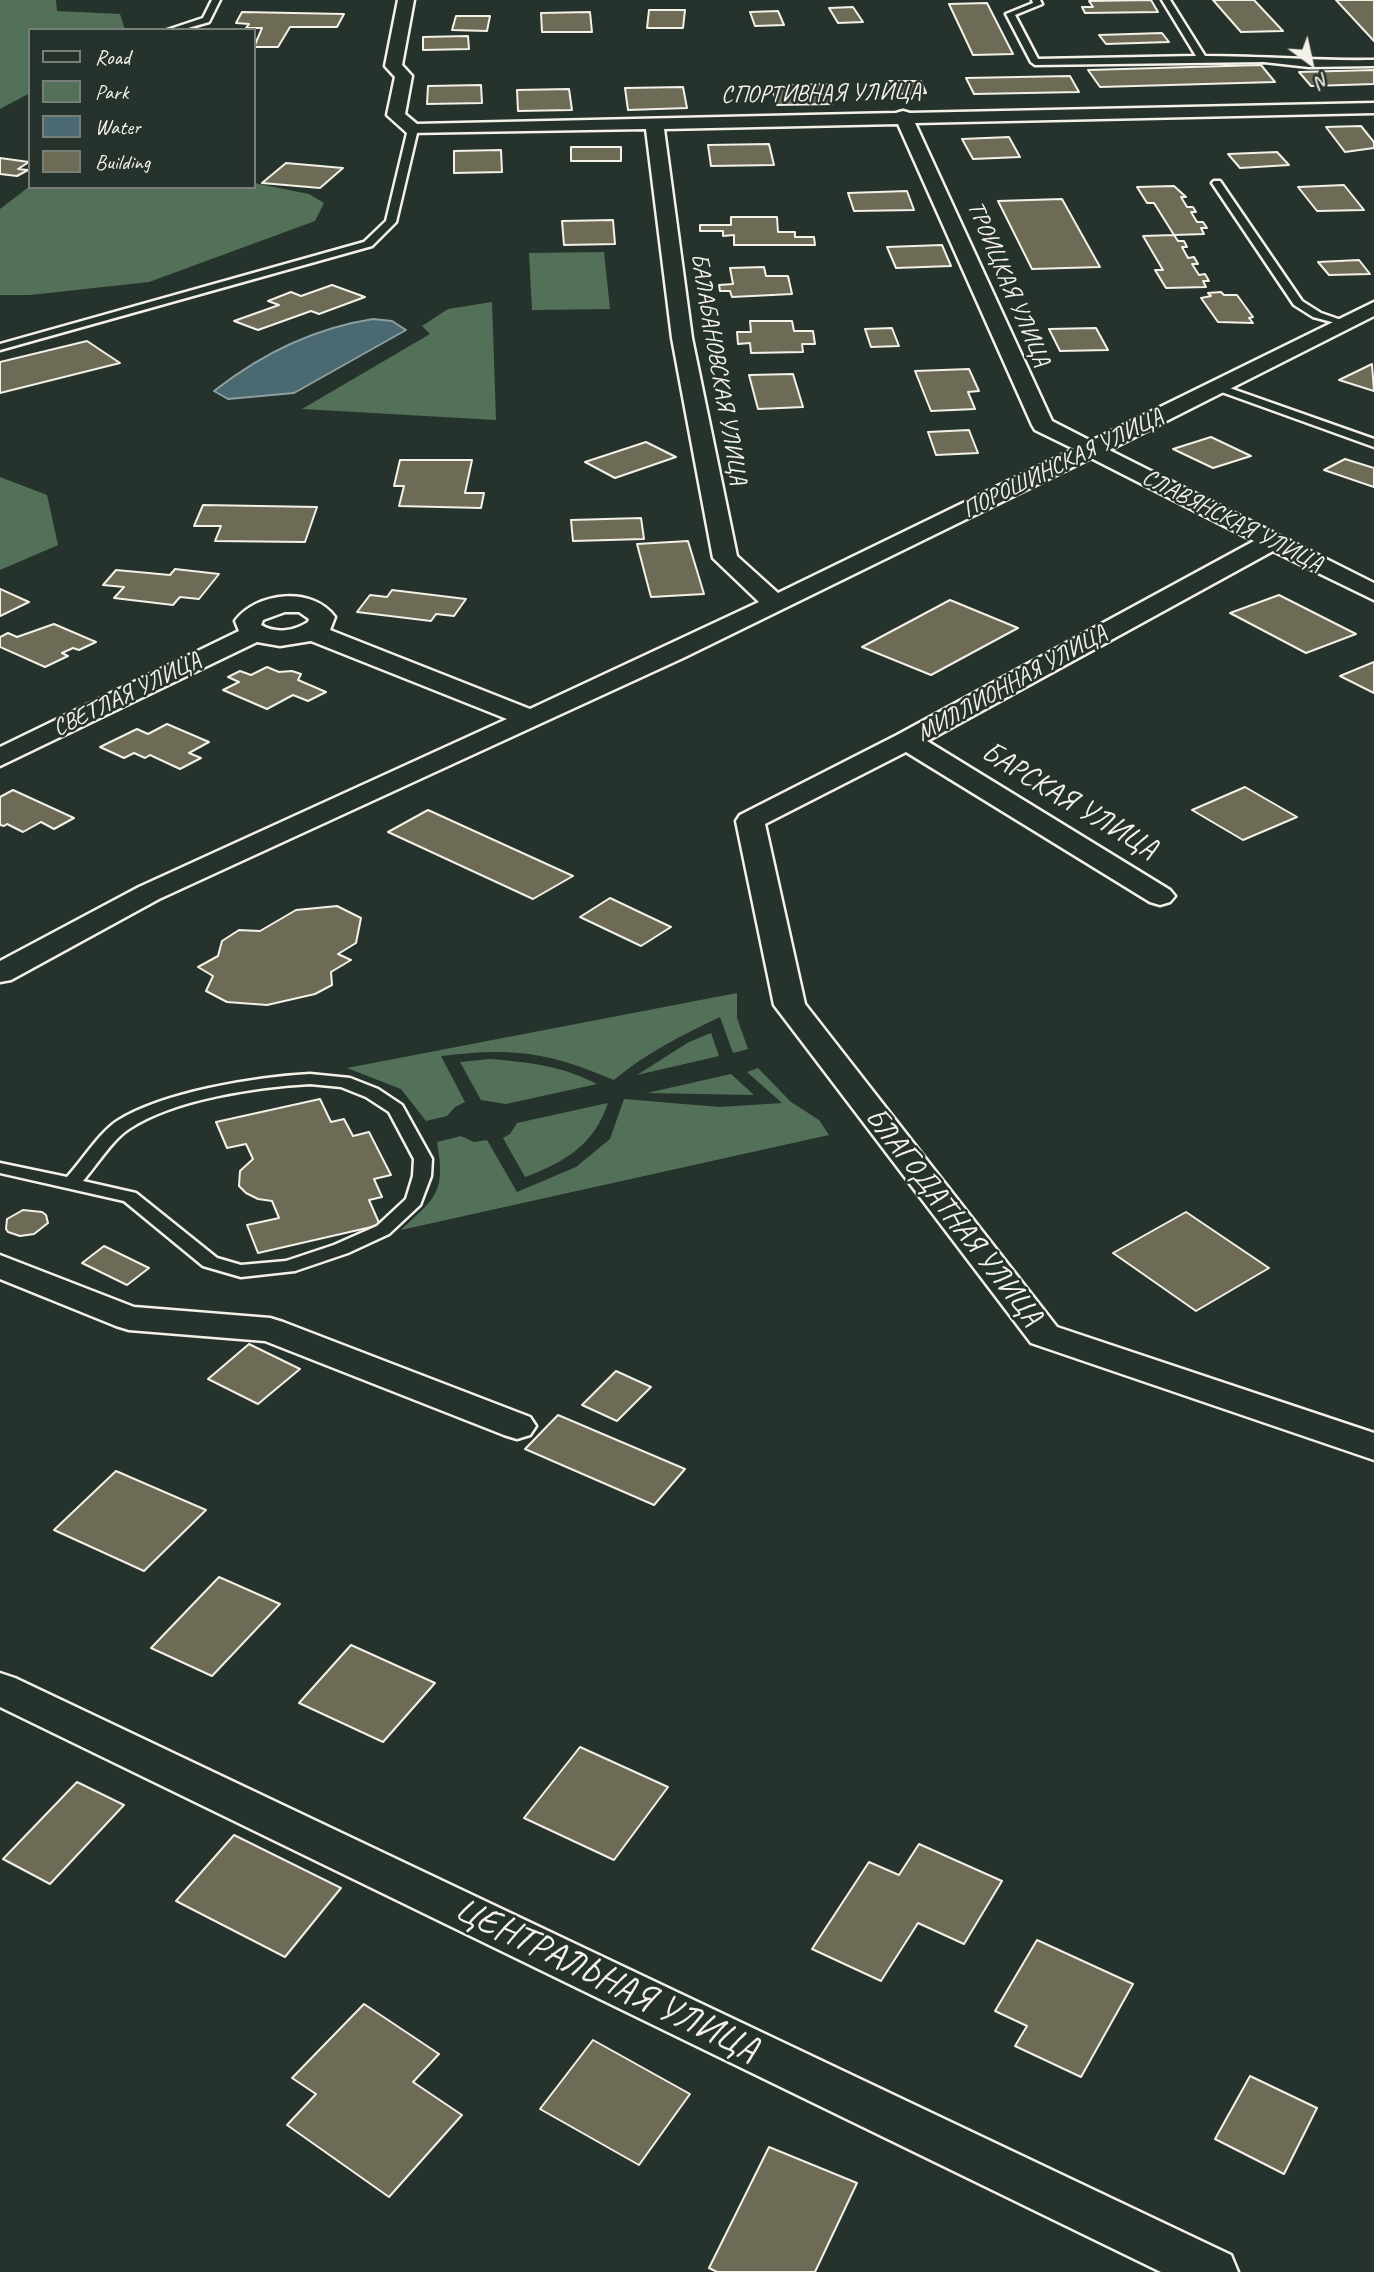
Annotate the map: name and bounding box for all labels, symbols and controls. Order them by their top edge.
legend [28,28,256,189]
north arrow [1276,28,1346,98]
text: Road [95,44,130,70]
text: N [1311,67,1334,94]
street label: СПОРТИВНАЯ УЛИЦА [721,78,921,110]
text: Park [95,79,128,105]
text: Water [95,114,141,140]
text: Building [95,149,150,175]
street label: ТРОИЦКАЯ УЛИЦА [960,197,1056,371]
street label: БАЛАБАНОВСКАЯ УЛИЦА [683,251,753,487]
street label: ПОРОШИНСКАЯ УЛИЦА [958,403,1168,525]
street label: СЛАВЯНСКАЯ УЛИЦА [1137,463,1327,579]
street label: МИЛЛИОННАЯ УЛИЦА [912,620,1112,748]
street label: СВЕТЛАЯ УЛИЦА [48,647,206,743]
street label: БАРСКАЯ УЛИЦА [975,734,1163,868]
street label: БЛАГОДАТНАЯ УЛИЦА [857,1101,1049,1333]
street label: ЦЕНТРАЛЬНАЯ УЛИЦА [447,1887,765,2073]

